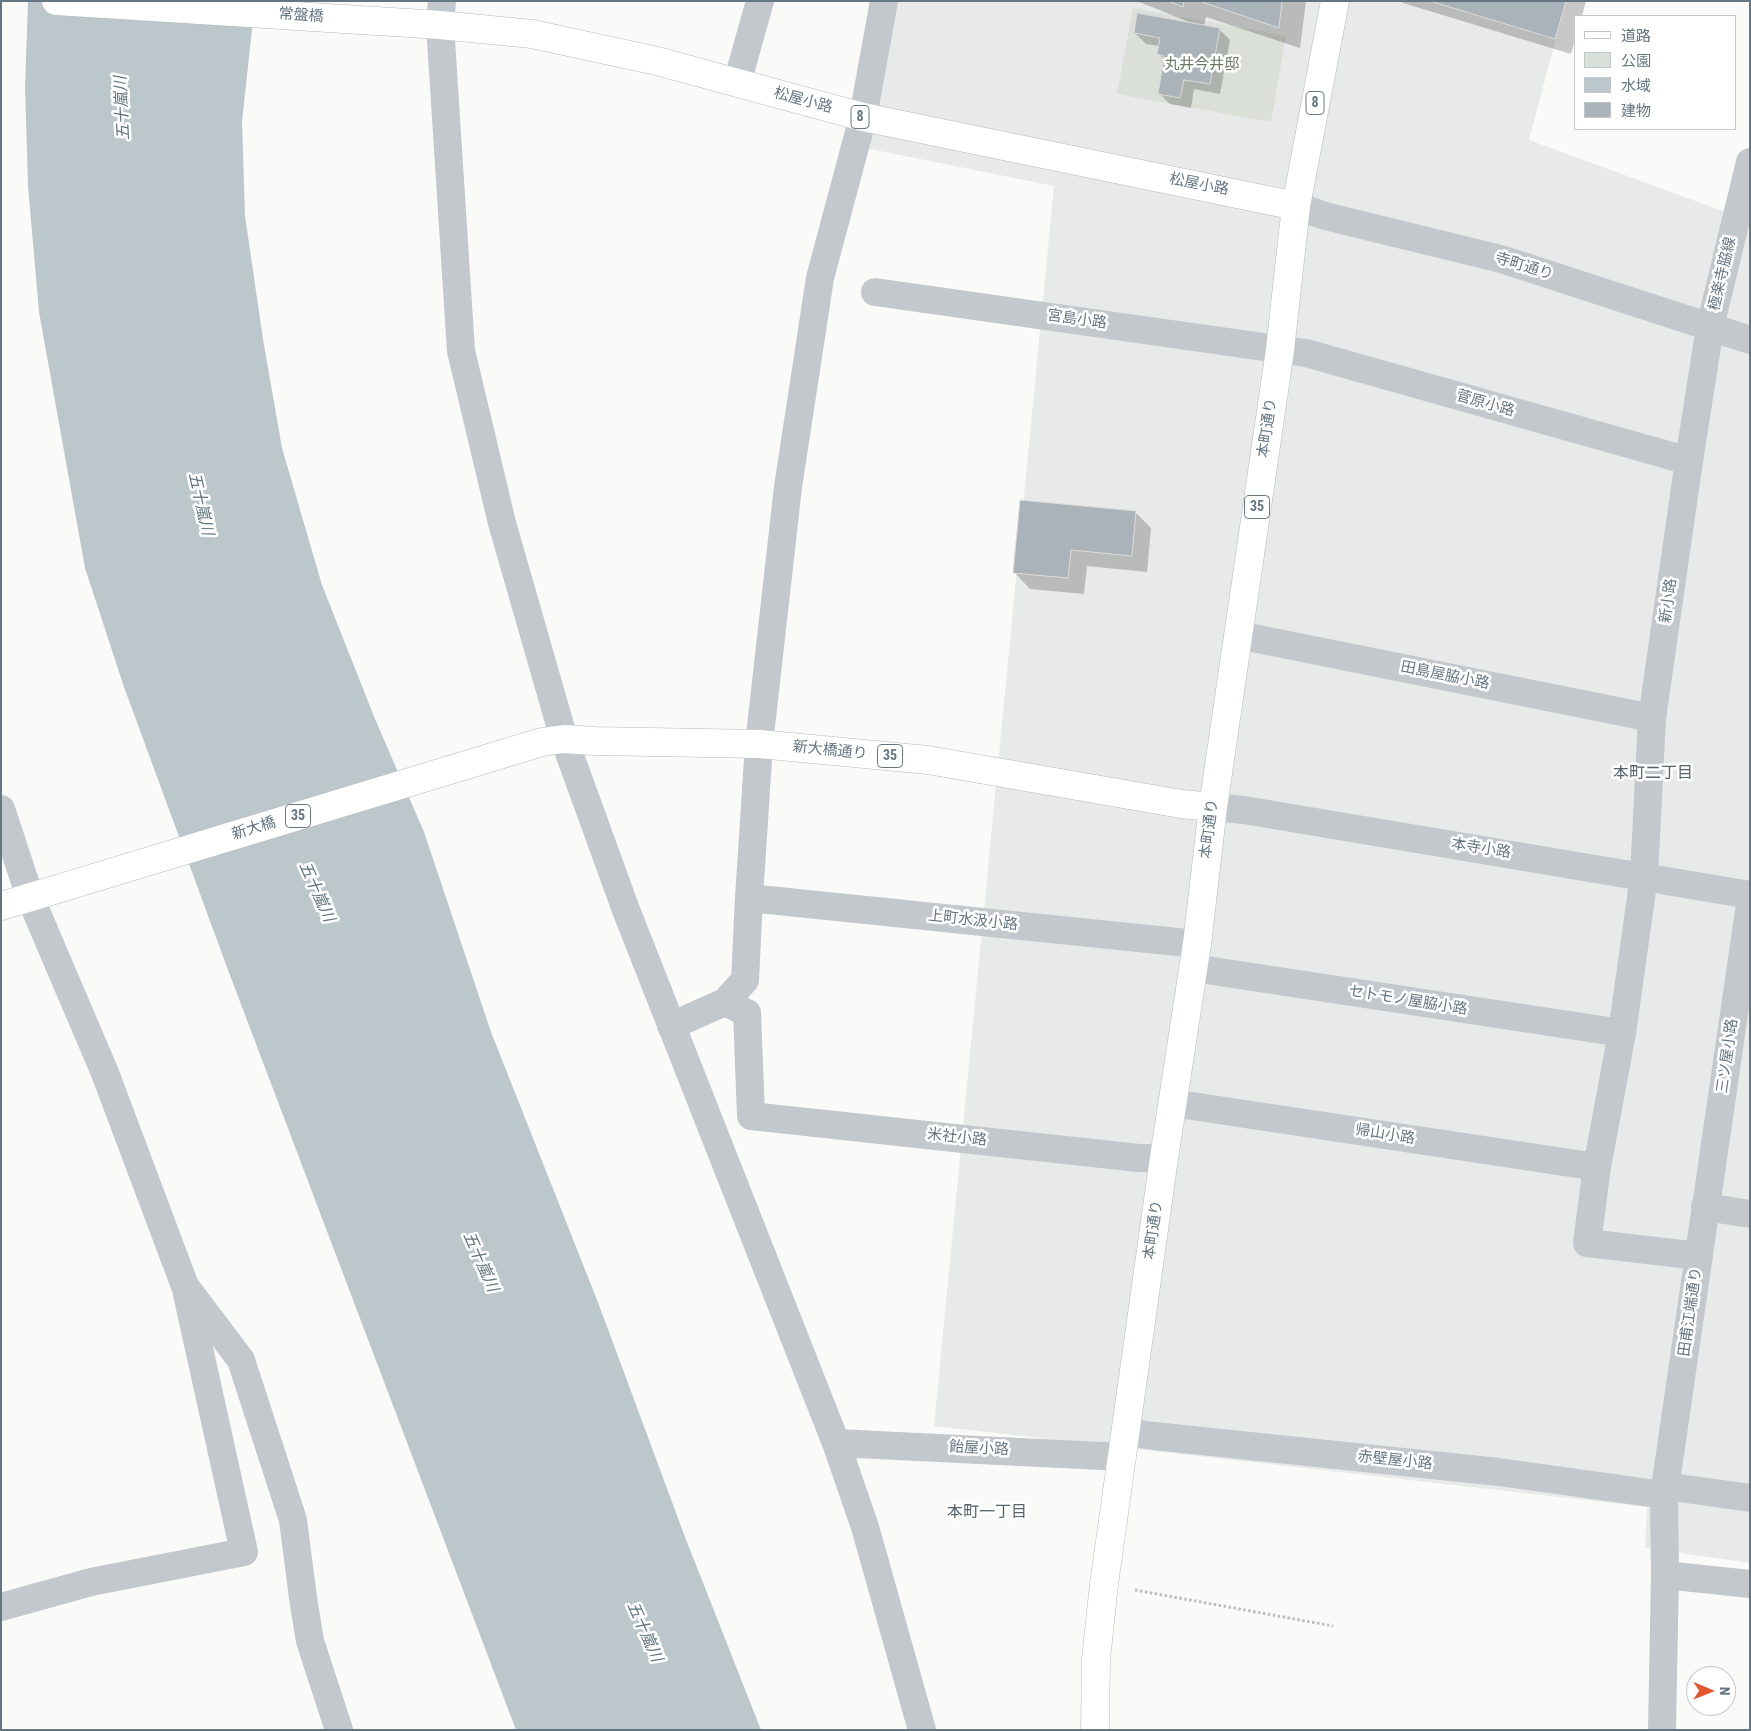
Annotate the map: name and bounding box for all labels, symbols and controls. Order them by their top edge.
street label: 常盤橋 [278,5,324,27]
legend [1574,15,1736,130]
text: 道路 [1621,27,1651,45]
text: 公園 [1621,52,1651,70]
park label: 丸井今井邸 [1165,56,1239,74]
water label: 五十嵐川 [112,76,134,140]
text: 水域 [1621,77,1651,95]
street label: 松屋小路 [772,85,834,117]
road number: 8 [1306,92,1324,115]
text: 建物 [1621,102,1651,120]
road number: 8 [851,105,869,128]
street label: 松屋小路 [1168,170,1230,200]
street label: 極楽寺脇線 [1706,235,1740,313]
street label: 寺町通り [1493,250,1555,284]
street label: 宮島小路 [1046,307,1108,333]
street label: 菅原小路 [1454,387,1516,421]
street label: 本町通り [1255,397,1281,459]
water label: 五十嵐川 [183,471,217,537]
road number: 35 [1244,496,1270,518]
street label: 新小路 [1657,577,1681,625]
street label: 田島屋脇小路 [1399,659,1491,693]
street label: 新大橋通り [792,738,868,764]
road number: 35 [878,744,902,768]
district label: 本町二丁目 [1613,764,1693,784]
street label: 本町通り [1197,798,1223,860]
road number: 35 [286,804,310,828]
street label: 新大橋 [230,814,278,844]
street label: 本寺小路 [1450,835,1512,863]
water label: 五十嵐川 [294,859,338,925]
street label: 上町水汲小路 [927,907,1019,935]
street label: セトモノ屋脇小路 [1347,983,1469,1019]
street label: 三ツ屋小路 [1714,1018,1742,1094]
street label: 帰山小路 [1354,1121,1416,1149]
street label: 米社小路 [926,1126,988,1150]
street label: 本町通り [1141,1199,1167,1261]
water label: 五十嵐川 [458,1229,502,1295]
street label: 田甫江端通り [1676,1266,1706,1358]
street label: 飴屋小路 [949,1438,1009,1460]
street label: 赤壁屋小路 [1357,1448,1433,1474]
district label: 本町一丁目 [947,1503,1027,1523]
water label: 五十嵐川 [622,1599,666,1665]
north arrow [1686,1666,1736,1716]
text: N [1717,1687,1733,1696]

